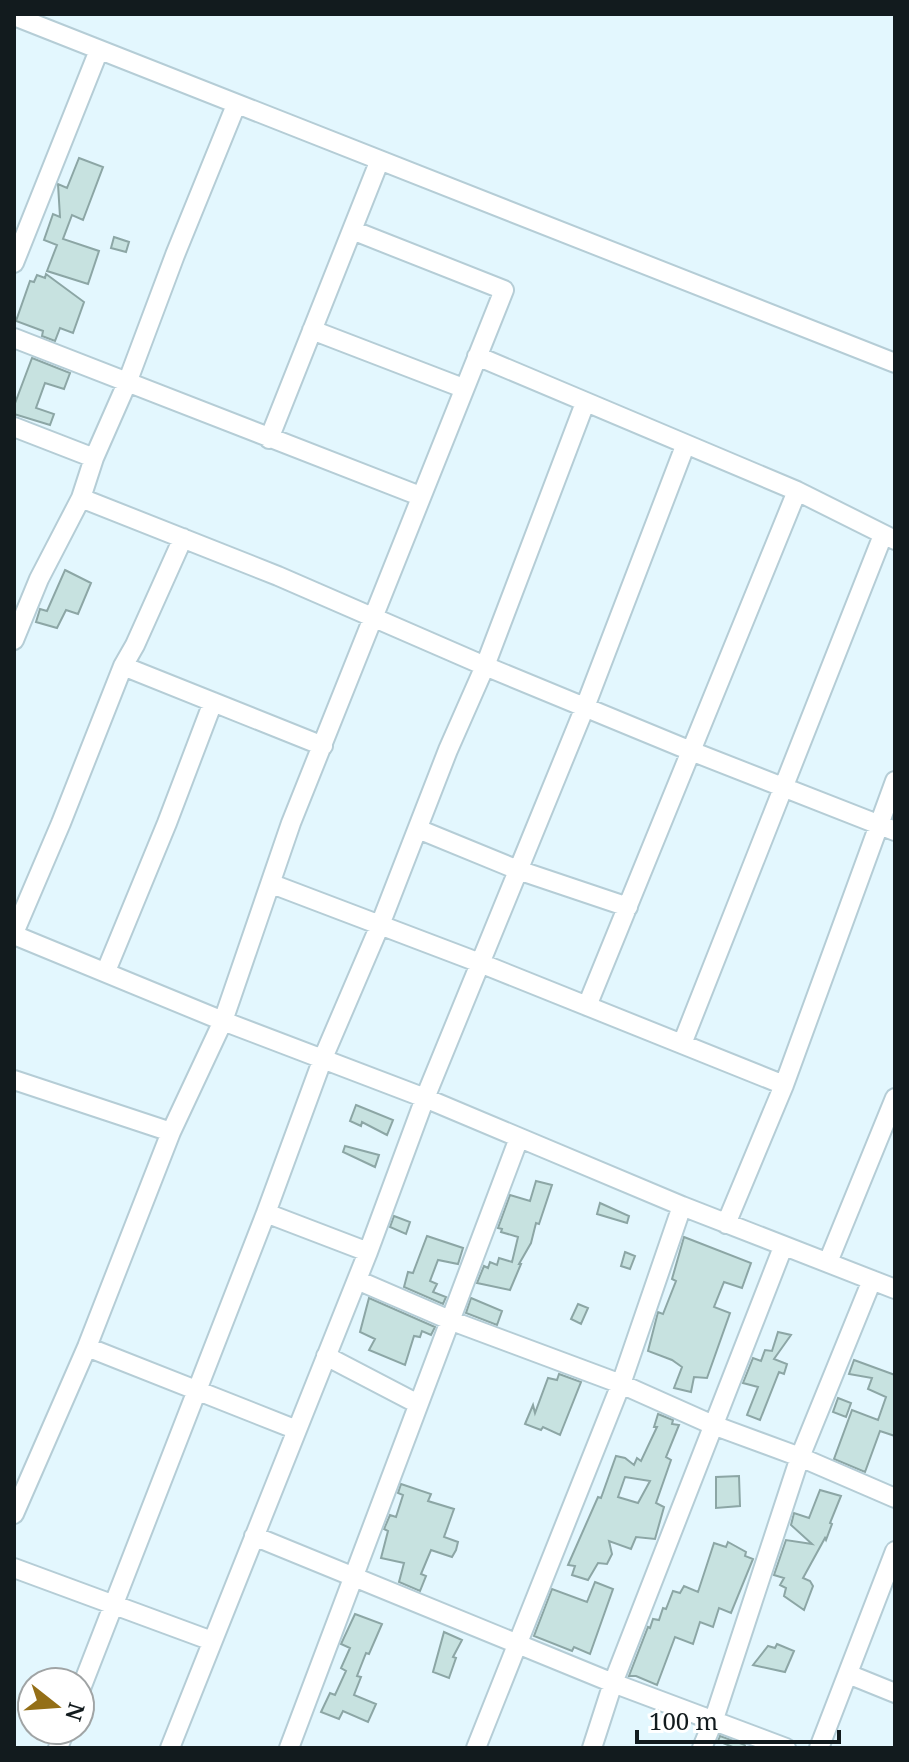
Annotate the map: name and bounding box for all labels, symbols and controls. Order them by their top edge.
north arrow [16,1666,96,1746]
scale bar [637,1694,839,1744]
text: N [59,1699,93,1725]
text: 100 m [649,1704,718,1737]

